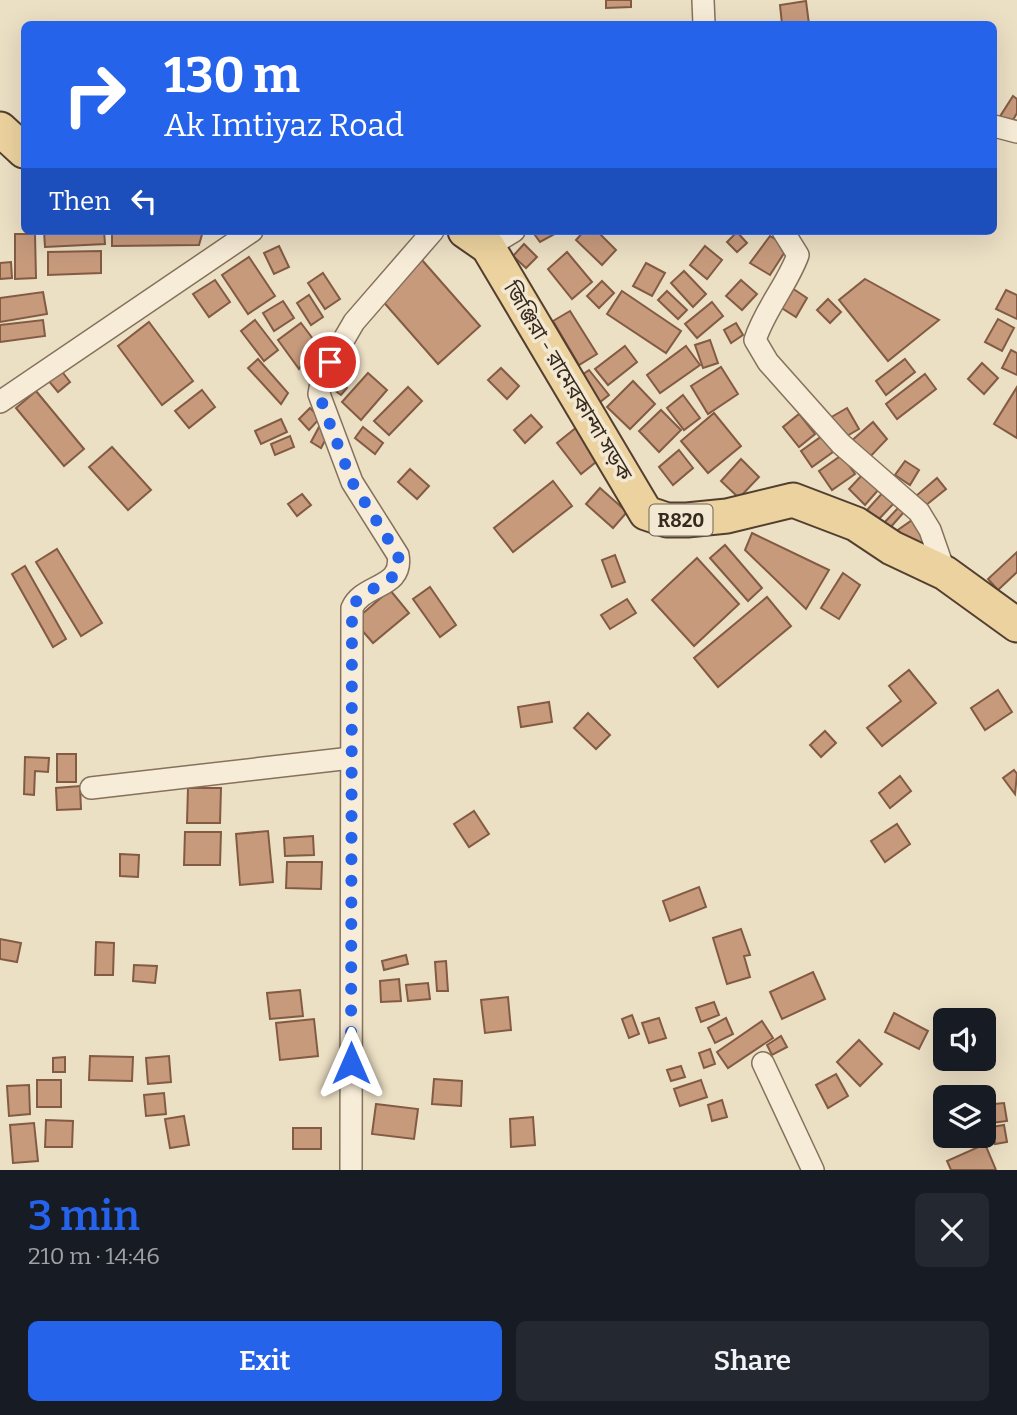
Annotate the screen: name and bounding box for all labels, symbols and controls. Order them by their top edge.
text: 130 m [164,46,300,105]
icon: right [49,49,140,140]
text: Ak Imtiyaz Road [164,106,404,144]
icon: left [125,182,163,220]
text: Then [49,186,111,217]
street label: জিঞ্জিরা - রামেরকান্দা সড়ক [498,276,638,486]
pin [300,332,360,392]
icon: arrive [311,343,349,381]
road number: R820 [650,505,712,536]
map controls [933,1008,996,1148]
button: sound [933,1008,996,1071]
position arrow [314,1026,388,1100]
button: layers [933,1085,996,1148]
text: 3 min [28,1191,140,1241]
button: close [915,1193,989,1267]
text: 210 m · 14:46 [28,1242,160,1270]
button: Exit [28,1321,502,1401]
button: Share [516,1321,989,1401]

